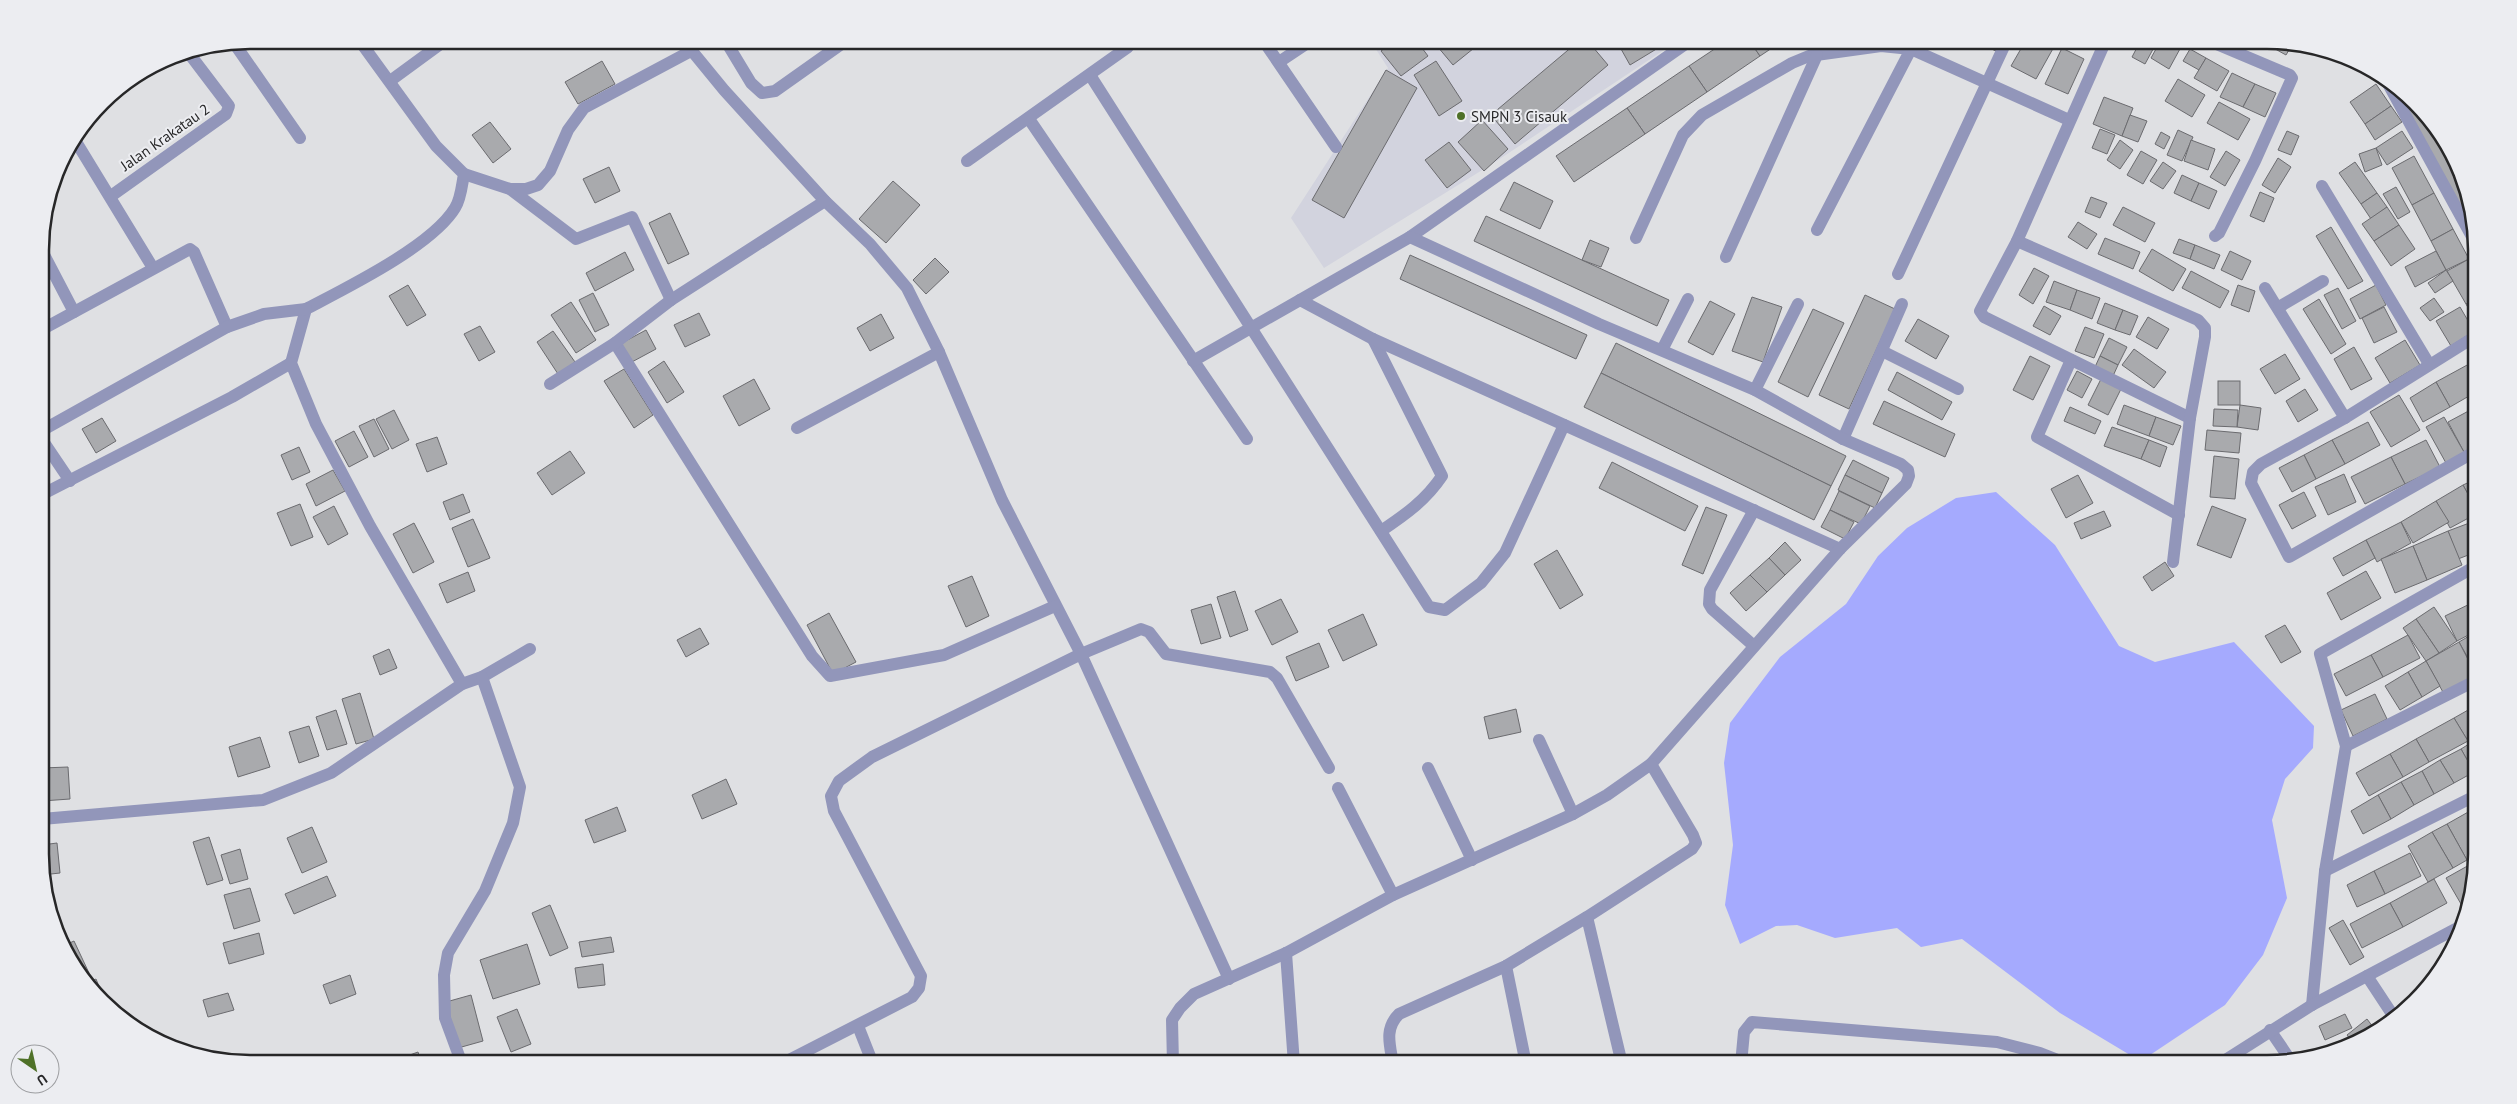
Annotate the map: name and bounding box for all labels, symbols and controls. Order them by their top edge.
street label: Jalan Krakatau 2 [116,99,213,175]
place label: SMPN 3 Cisauk [1471,107,1568,126]
marker: SMPN 3 Cisauk [1455,110,1467,122]
north arrow [10,1044,60,1094]
text: U [34,1070,51,1090]

